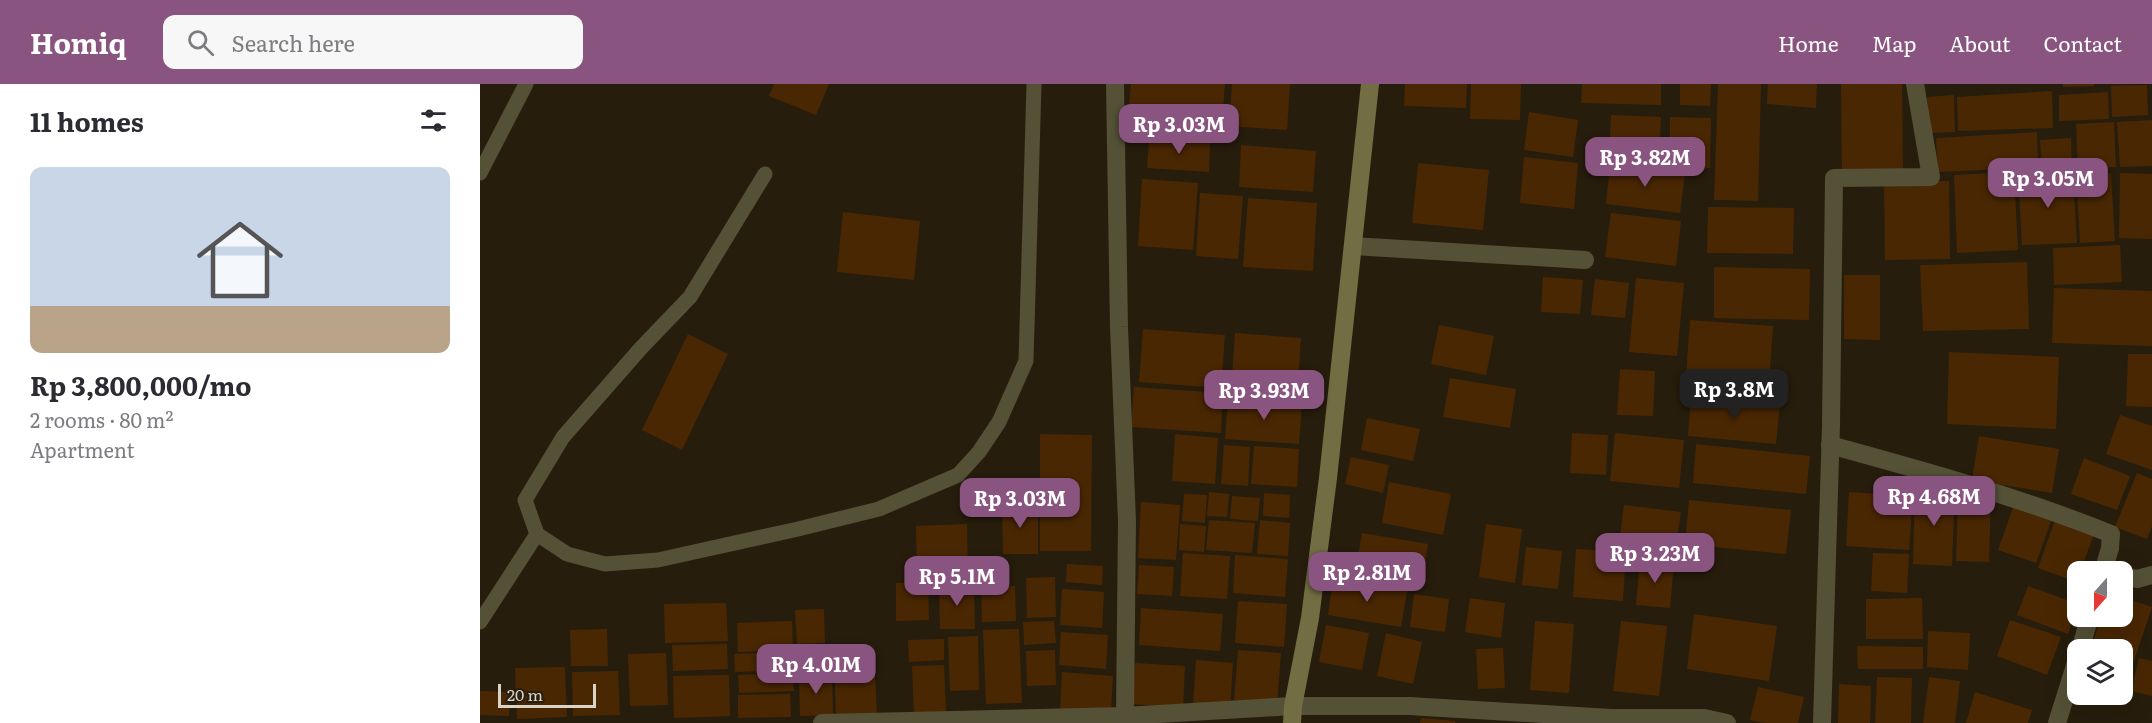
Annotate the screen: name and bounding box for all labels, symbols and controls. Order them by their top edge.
search box [163,15,583,69]
text: Homiq [30,21,127,63]
icon: search [184,26,217,59]
text: Search here [232,26,355,59]
text: Home [1778,27,1839,58]
text: Map [1872,27,1916,58]
text: About [1949,27,2011,58]
text: Contact [2044,27,2122,58]
text: 11 homes [30,101,144,140]
icon: filters [417,104,450,137]
pin: Rp 3.03M [1117,104,1241,155]
text: Rp 3.03M [1133,108,1225,138]
pin: Rp 3.82M [1583,137,1707,188]
text: Rp 3.82M [1599,141,1691,171]
pin: Rp 3.05M [1986,158,2110,209]
text: Rp 3.05M [2002,162,2094,192]
icon: home [186,206,294,314]
text: Rp 3,800,000/mo [30,365,252,404]
pin: Rp 3.8M [1679,369,1789,420]
pin: Rp 3.93M [1202,370,1326,421]
text: Rp 3.8M [1693,373,1775,403]
text: Rp 3.93M [1218,374,1310,404]
text: 2 rooms · 80 m² [30,404,173,434]
text: Apartment [30,434,135,464]
pin: Rp 4.68M [1872,476,1996,527]
pin: Rp 3.03M [958,478,1082,529]
text: Rp 4.68M [1887,480,1981,510]
text: Rp 3.03M [974,482,1066,512]
pin: Rp 3.23M [1593,533,1717,584]
text: Rp 3.23M [1609,537,1701,567]
pin: Rp 2.81M [1305,552,1429,603]
pin: Rp 5.1M [902,556,1012,607]
text: Rp 2.81M [1323,556,1411,586]
text: Rp 5.1M [918,560,996,590]
north arrow [2067,561,2133,627]
map controls [2067,561,2133,705]
button: layers [2067,639,2133,705]
pin: Rp 4.01M [754,644,878,695]
text: Rp 4.01M [771,648,861,678]
scale bar [498,681,596,708]
text: 20 m [507,682,543,706]

